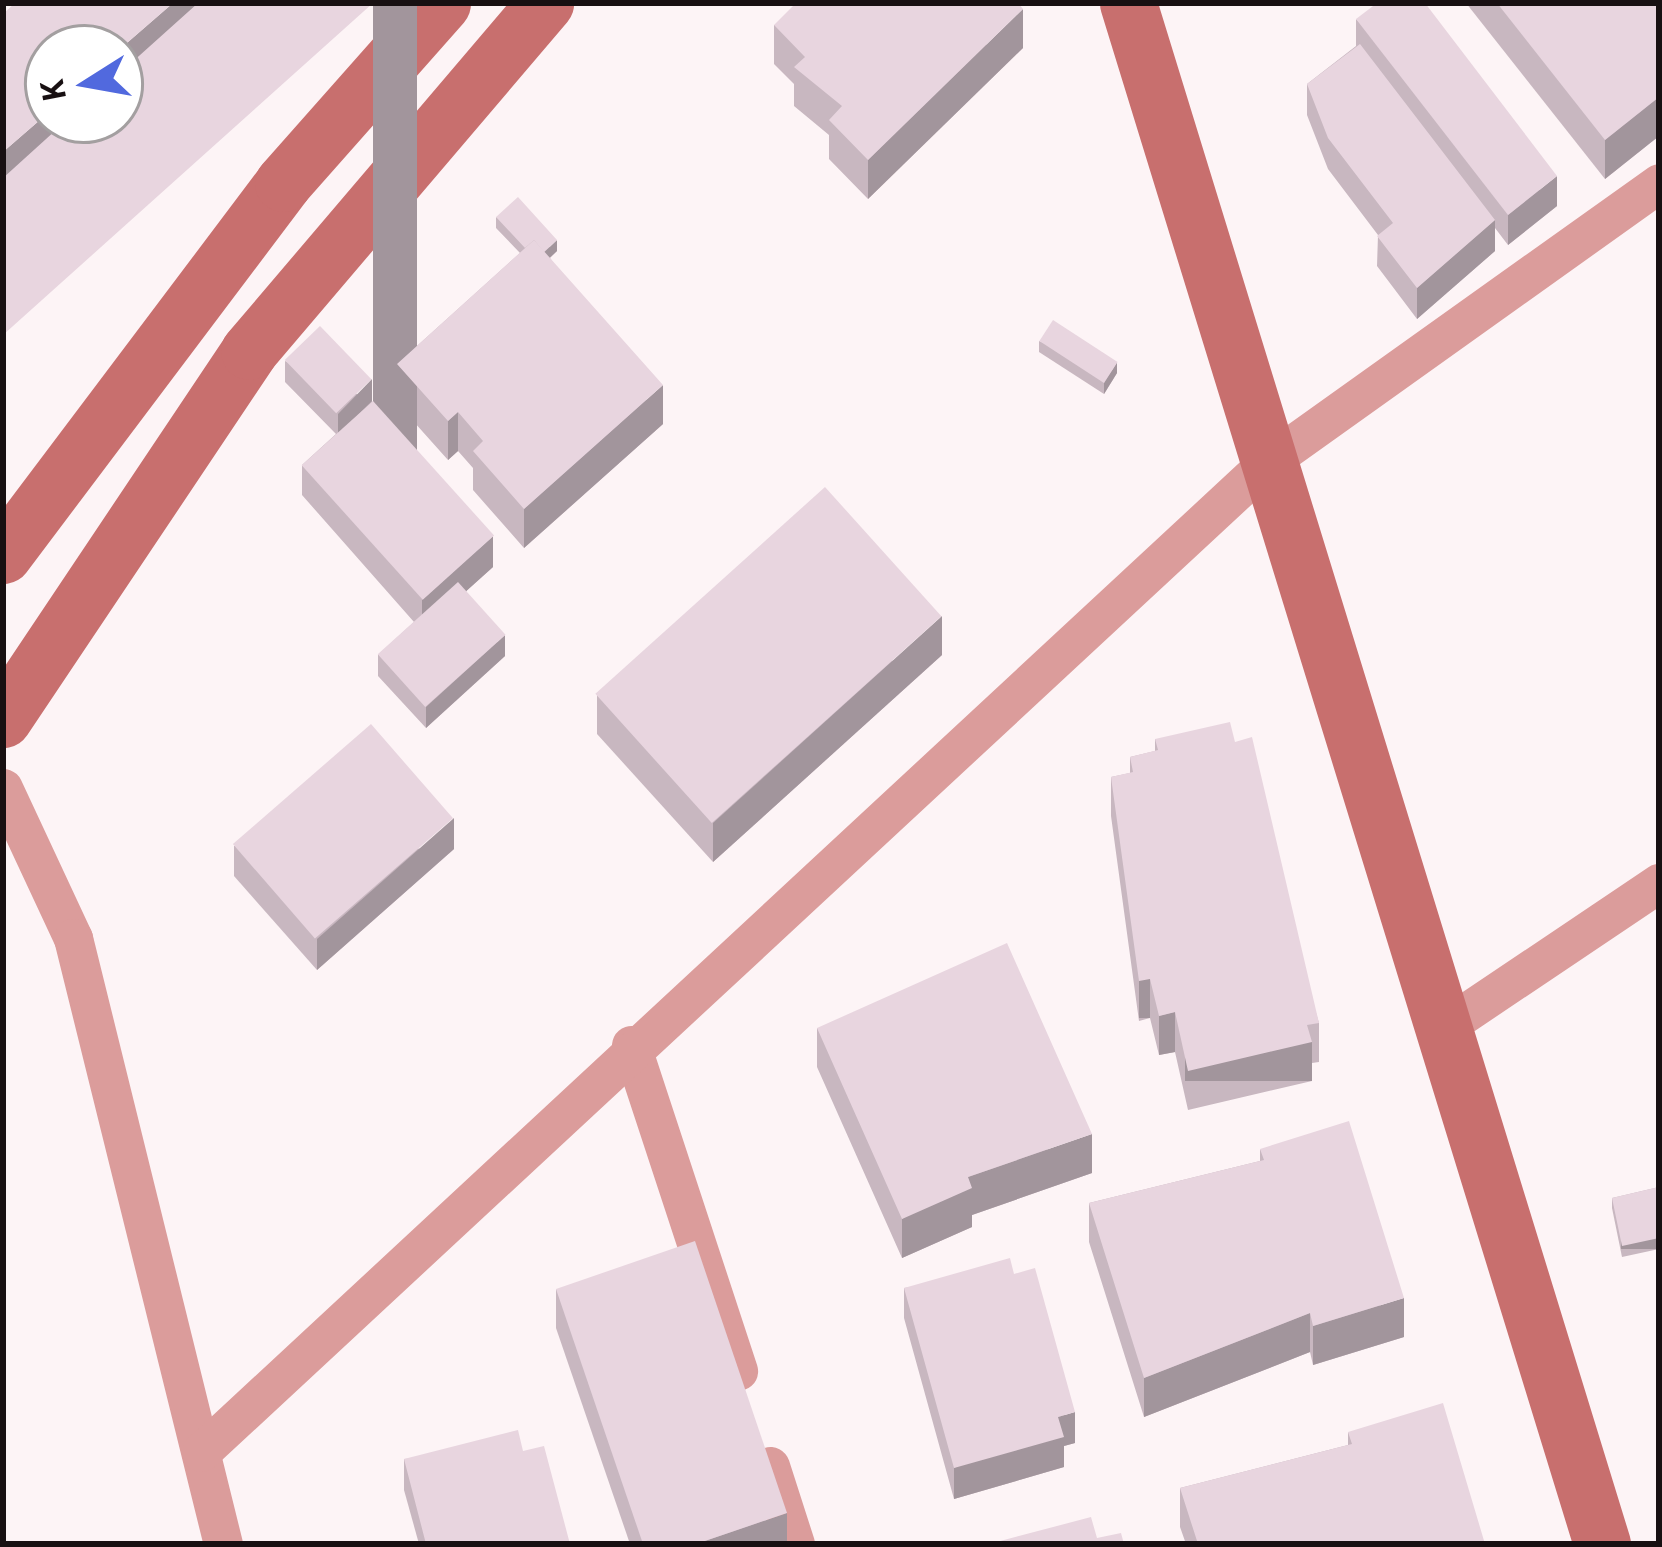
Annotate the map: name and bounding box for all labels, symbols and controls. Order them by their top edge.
north arrow [24,24,144,144]
text: K [30,76,73,104]

